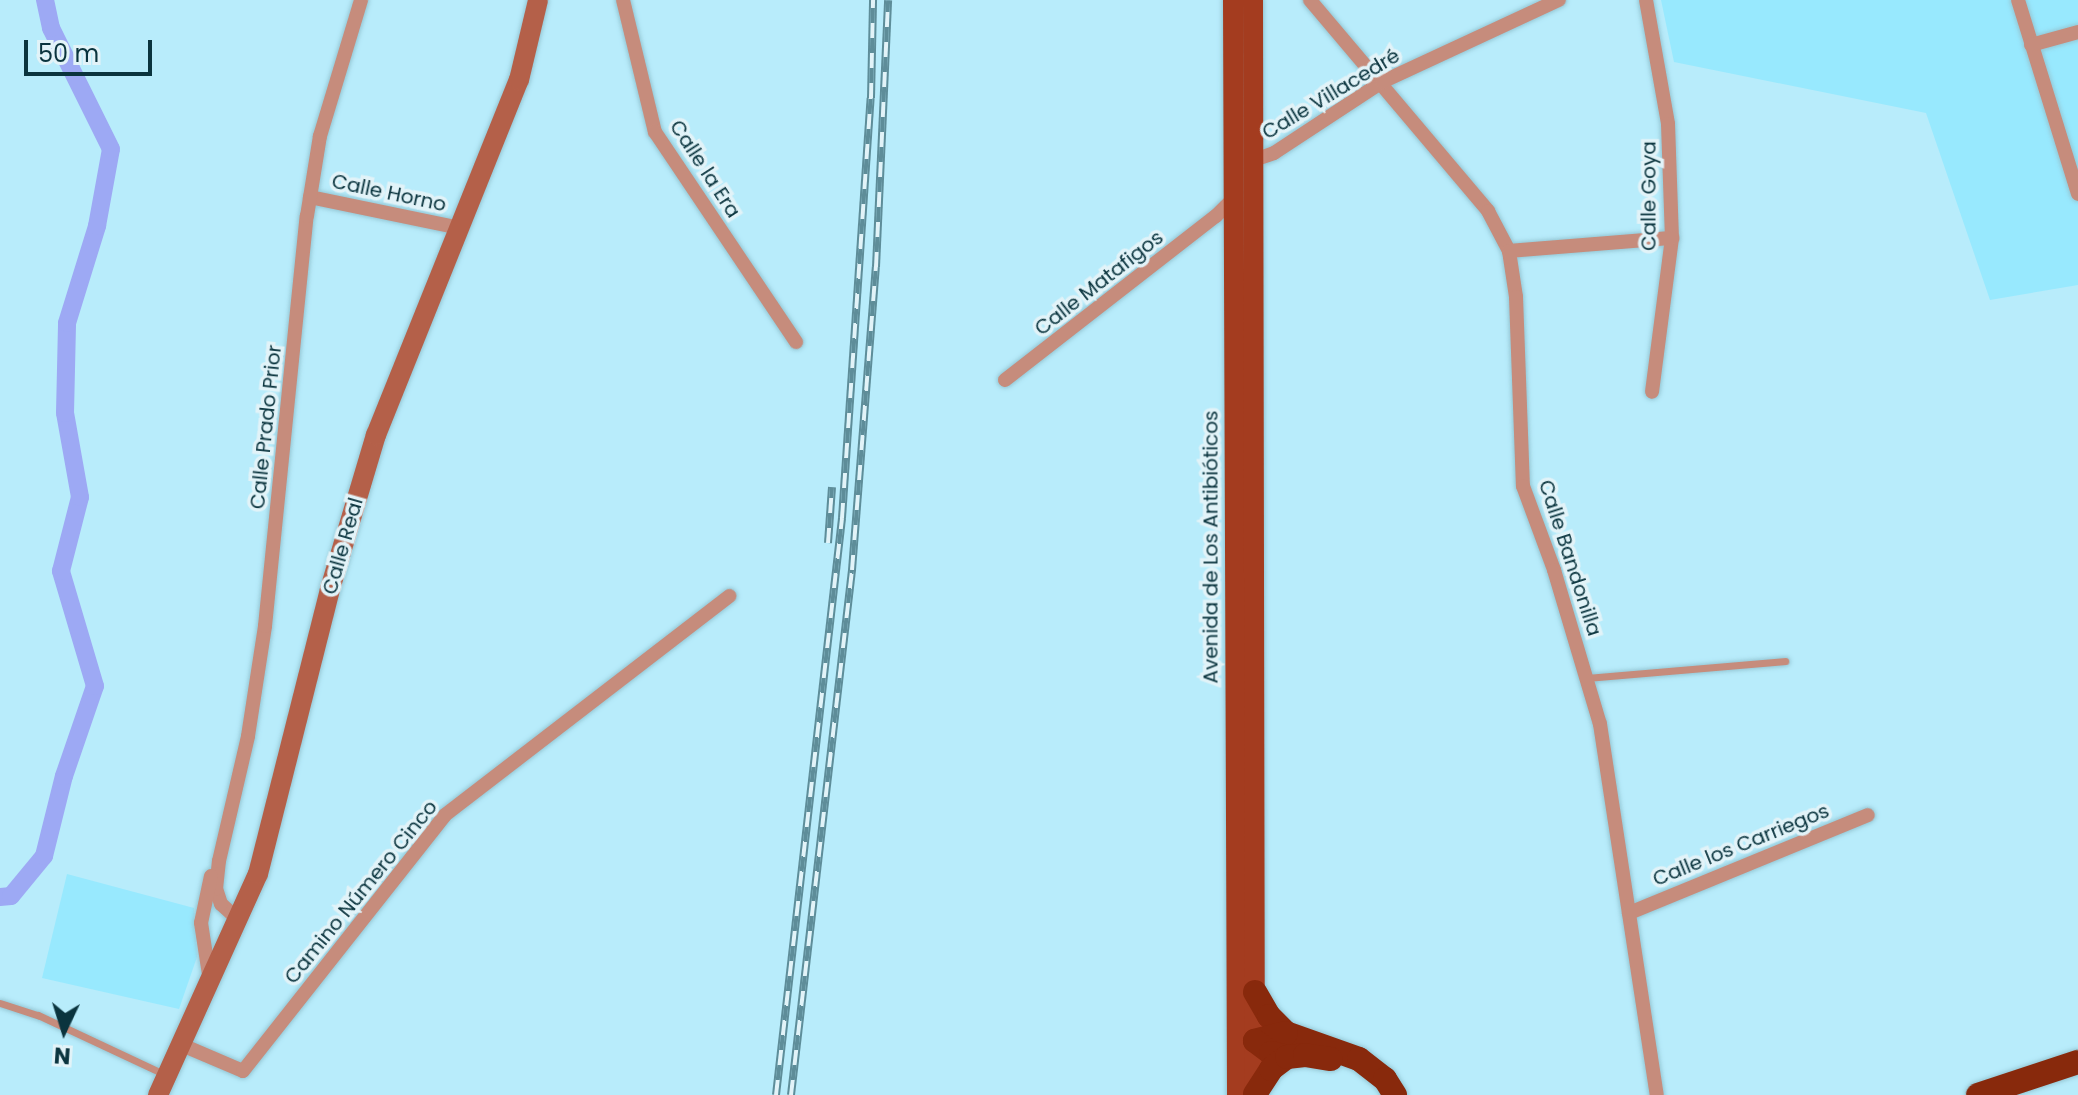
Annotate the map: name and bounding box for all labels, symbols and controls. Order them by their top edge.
scale bar [28,24,156,74]
text: 50 m [38,37,99,70]
street label: Calle Villacedré [1258,43,1404,145]
street label: Calle la Era [665,116,745,222]
street label: Calle Goya [1637,141,1661,251]
street label: Calle Horno [330,169,448,217]
street label: Calle Matafigos [1030,225,1168,341]
street label: Calle Prado Prior [245,344,287,510]
street label: Avenida de Los Antibióticos [1199,411,1223,683]
street label: Calle Bandonilla [1533,477,1607,639]
street label: Calle Real [318,495,368,597]
street label: Camino Número Cinco [280,795,442,989]
street label: Calle los Carriegos [1649,799,1833,891]
north arrow [24,991,104,1071]
text: N [53,1039,72,1071]

